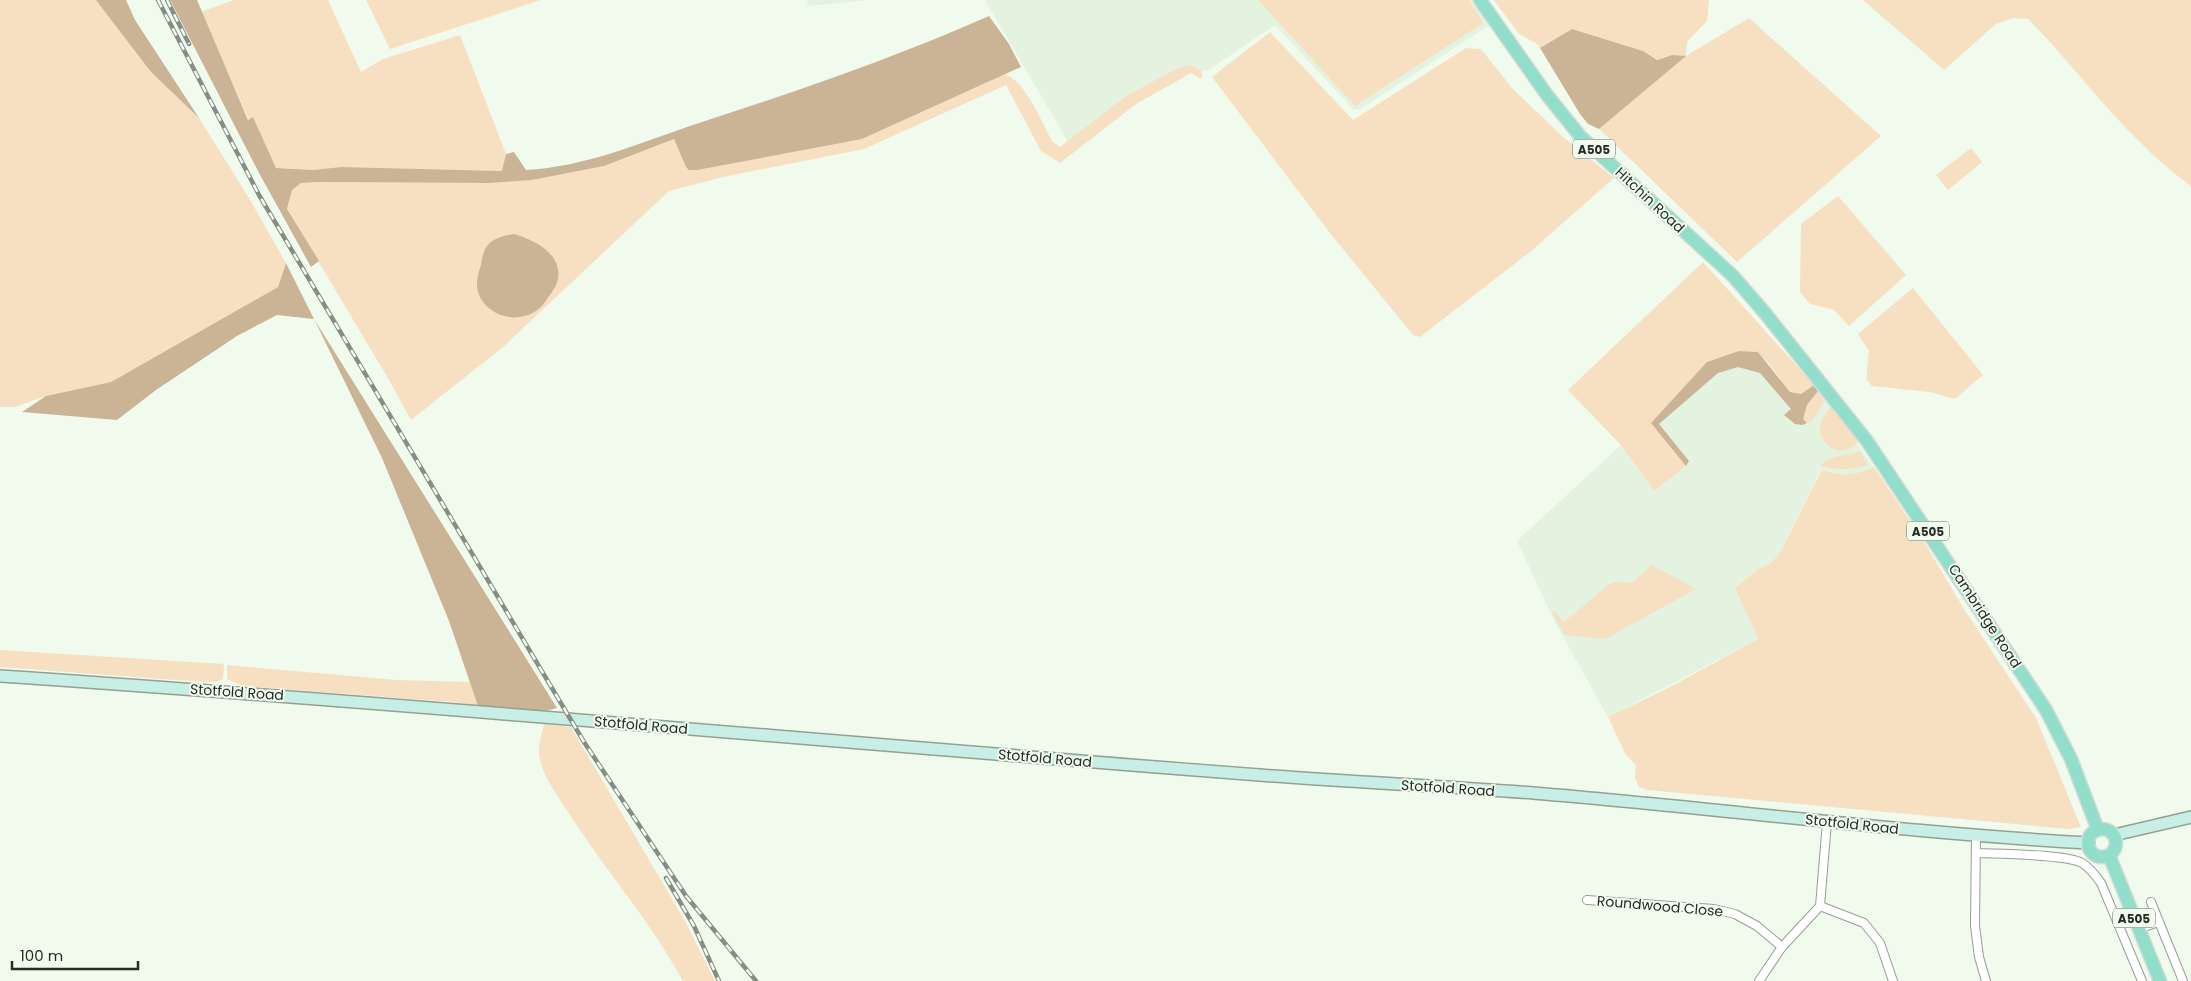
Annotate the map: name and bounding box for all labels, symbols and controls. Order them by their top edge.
road number: A505 [1573,140,1615,158]
street label: Hitchin Road [1611,163,1689,237]
road number: A505 [1907,522,1949,540]
street label: Cambridge Road [1944,560,2026,672]
street label: Stotfold Road [189,679,285,705]
street label: Stotfold Road [593,711,689,739]
street label: Stotfold Road [997,744,1093,772]
street label: Stotfold Road [1400,775,1496,801]
street label: Stotfold Road [1804,809,1900,839]
street label: Roundwood Close [1596,891,1724,922]
road number: A505 [2113,908,2155,928]
scale bar [12,938,139,970]
text: 100 m [20,945,63,966]

